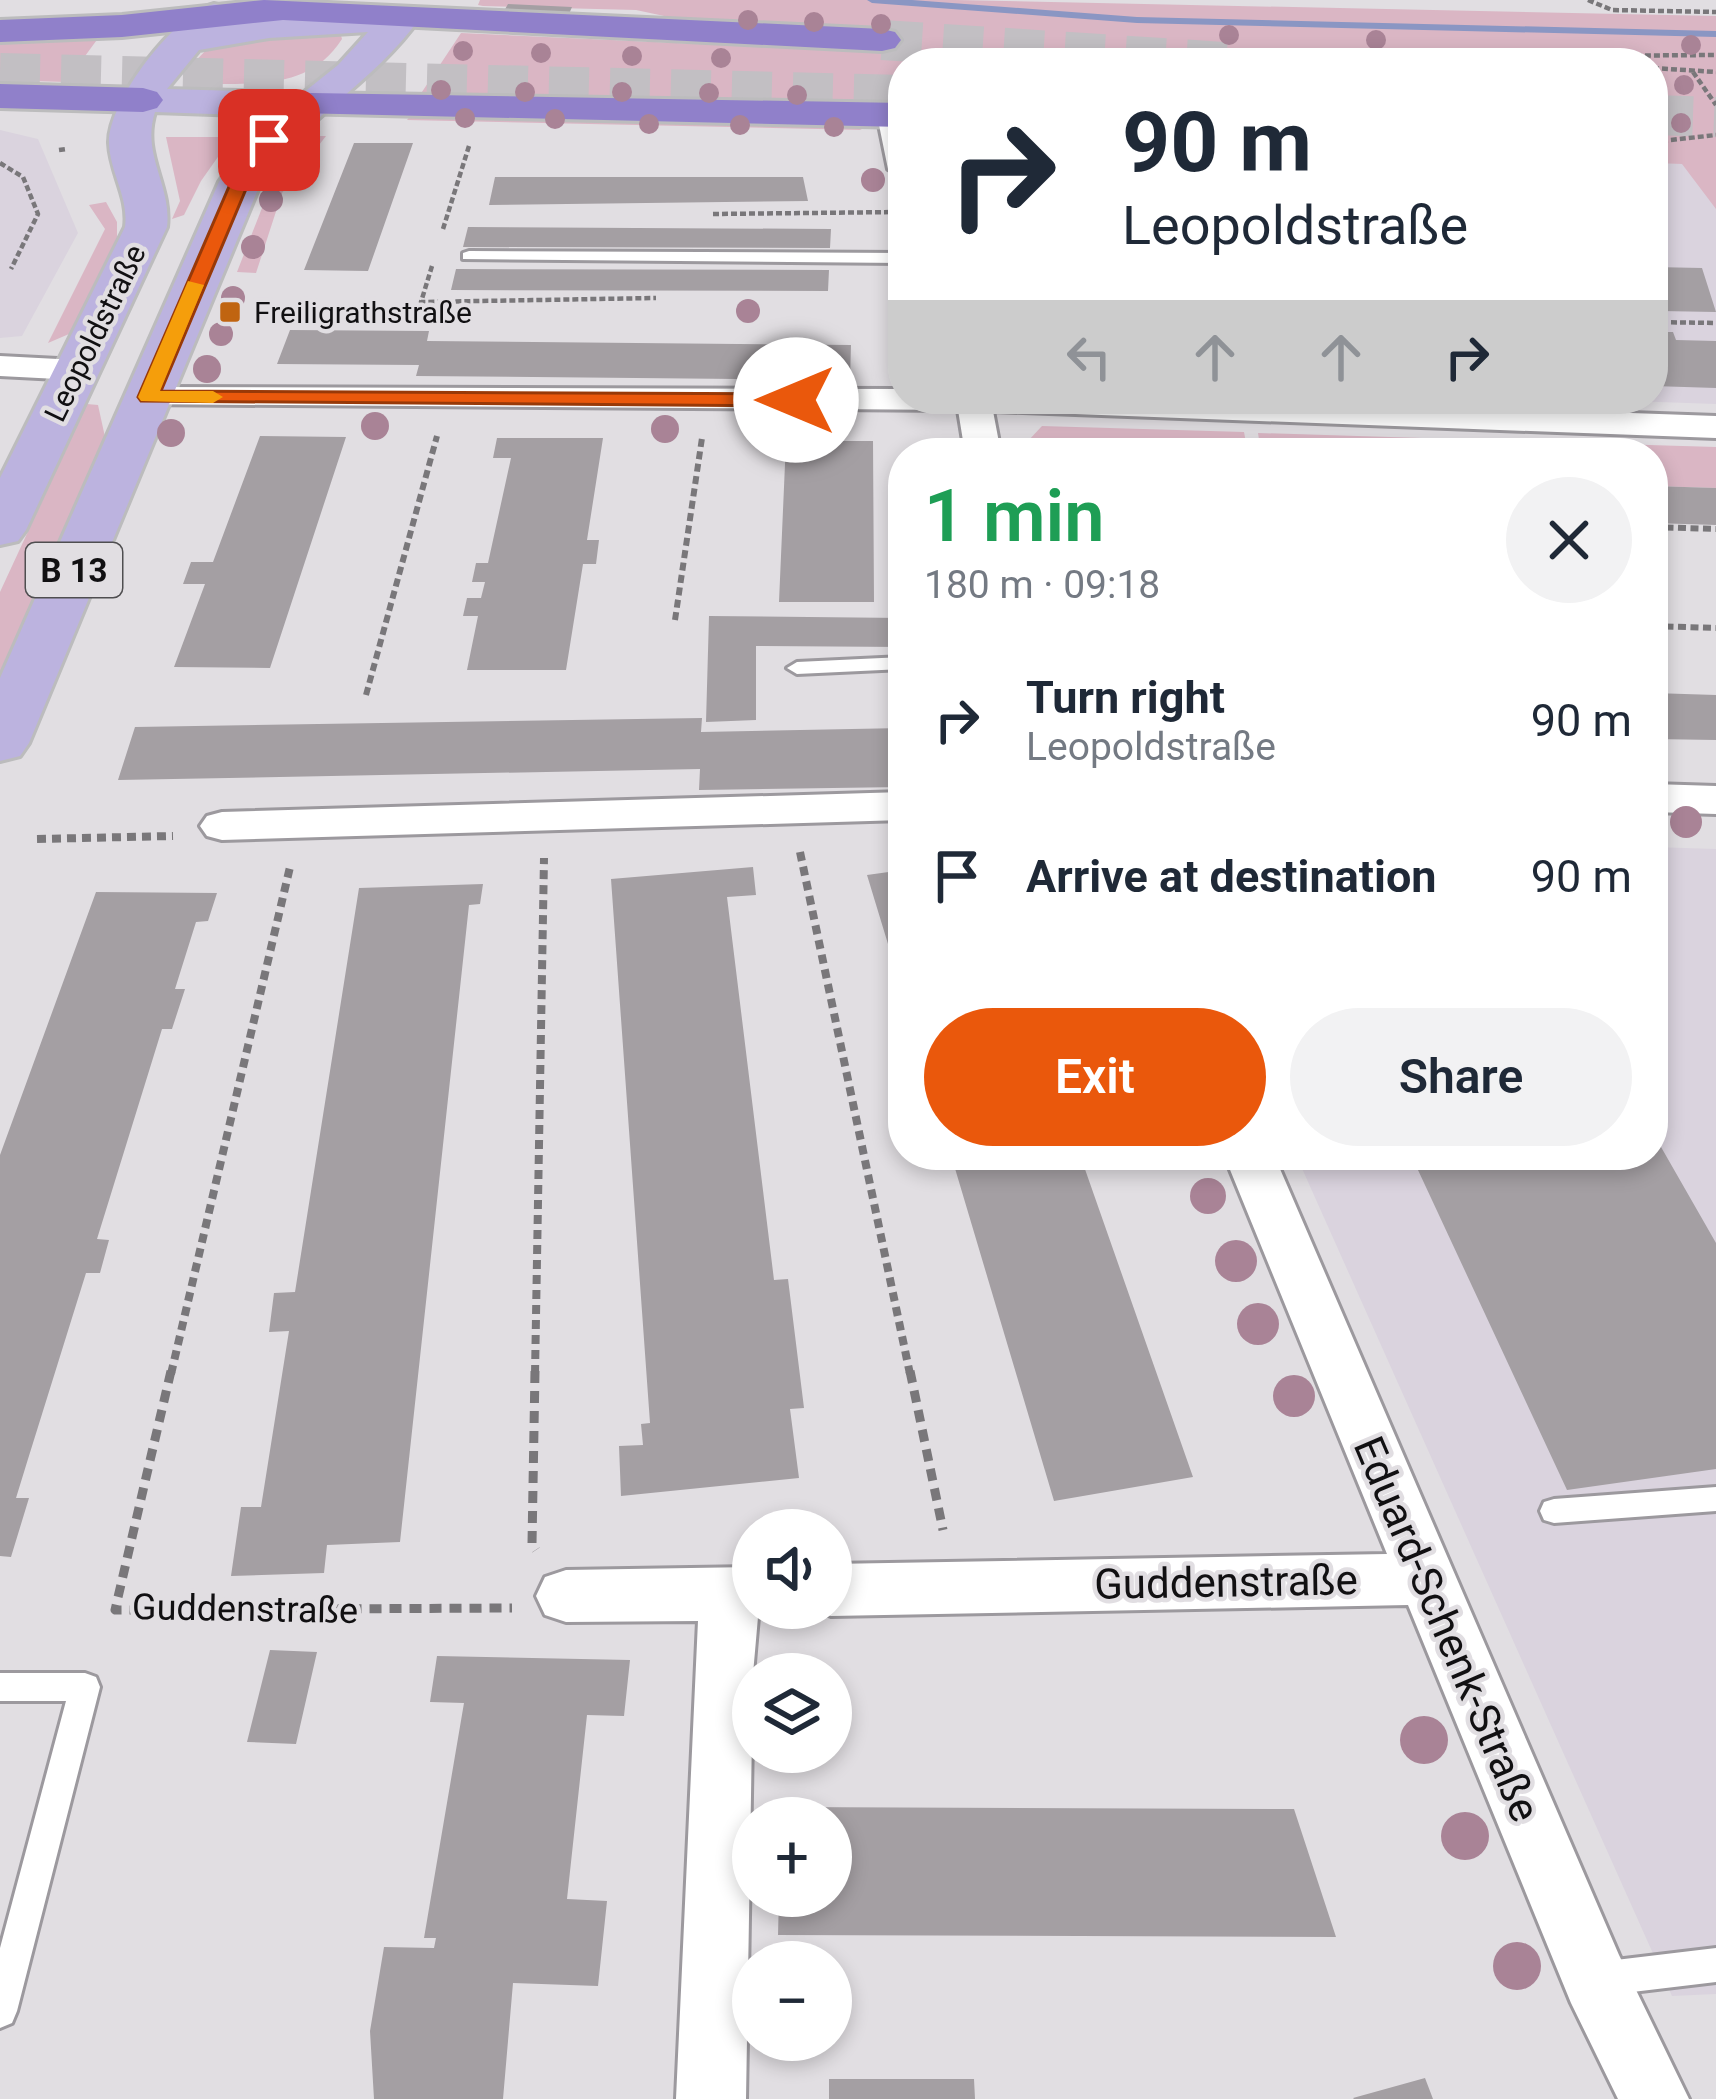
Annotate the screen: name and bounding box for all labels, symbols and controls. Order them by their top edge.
pin [218,89,320,191]
text: 90 m [1122,93,1312,192]
icon: right [924,96,1080,252]
icon: arrive [236,107,302,173]
text: Leopoldstraße [1122,194,1468,257]
street label: Leopoldstraße [37,239,153,427]
place label: Freiligrathstraße [254,295,472,330]
marker: Freiligrathstraße [217,299,243,325]
icon: left [1056,324,1122,390]
icon: ahead [1182,324,1248,390]
icon: ahead [1308,324,1374,390]
icon: right [1434,324,1500,390]
position arrow [733,337,859,463]
text: 1 min [924,474,1105,559]
button: close [1506,477,1632,603]
road number: B 13 [26,543,122,597]
text: 180 m · 09:18 [924,562,1160,608]
text: Turn right [1026,671,1225,724]
icon: right [924,687,990,753]
text: 90 m [1531,694,1632,747]
text: Leopoldstraße [1026,724,1276,770]
icon: arrive [924,843,990,909]
text: Arrive at destination [1026,850,1437,903]
text: 90 m [1531,850,1632,903]
button: Exit [924,1008,1266,1146]
button: Share [1290,1008,1632,1146]
street label: Eduard-Schenk-Straße [1344,1429,1550,1829]
map controls [732,1509,852,2061]
button: sound [732,1509,852,1629]
street label: Guddenstraße [1094,1555,1358,1609]
street label: Guddenstraße [132,1586,358,1632]
button: layers [732,1653,852,1773]
button: + [732,1797,852,1917]
button: − [732,1941,852,2061]

